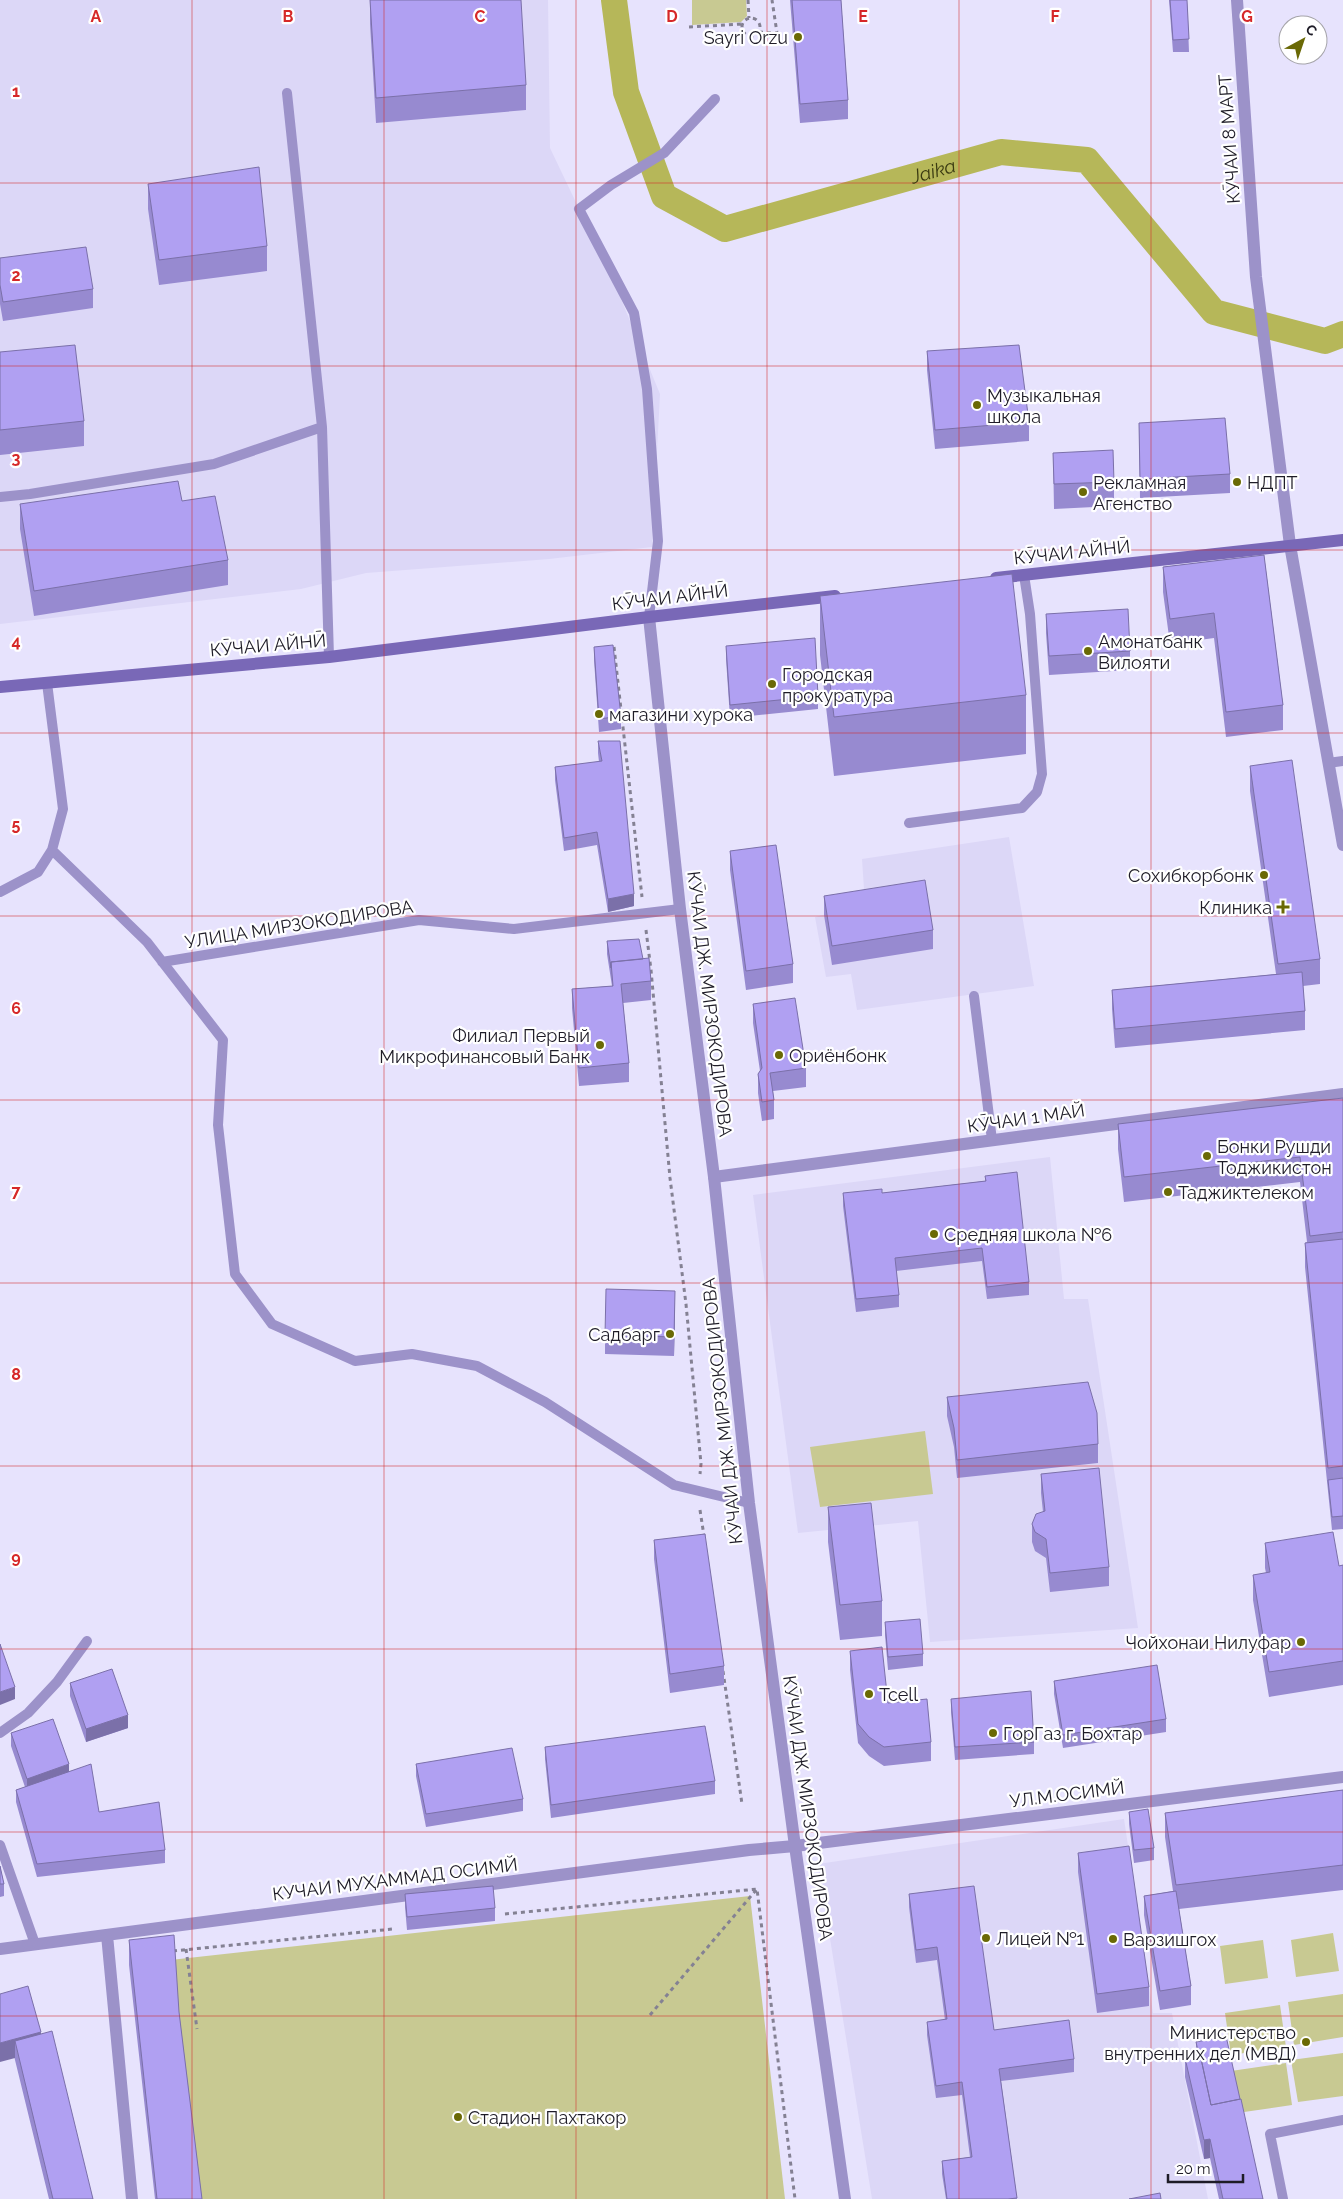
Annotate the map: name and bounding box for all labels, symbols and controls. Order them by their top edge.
text: A [91,7,102,26]
text: B [283,7,294,26]
text: C [475,7,486,26]
text: D [666,7,678,26]
text: E [858,7,868,26]
text: F [1050,7,1060,26]
text: G [1241,7,1253,26]
north arrow [1278,15,1328,65]
text: С [1303,21,1320,40]
place label: Sayri Orzu [704,27,788,48]
marker: Sayri Orzu [792,31,804,43]
street label: КӮЧАИ 8 МАРТ [1214,73,1244,205]
text: 1 [12,82,20,101]
water label: Jaika [907,154,958,188]
text: 2 [11,266,21,285]
place label: Музыкальная школа [987,385,1101,427]
marker: Музыкальная школа [971,399,983,411]
text: 3 [12,449,21,468]
place label: Рекламная Агенство [1093,472,1186,514]
place label: НДПТ [1247,472,1298,493]
marker: НДПТ [1231,476,1243,488]
marker: Рекламная Агенство [1077,486,1089,498]
street label: КӮЧАИ АЙНӢ [1013,535,1131,569]
street label: КӮЧАИ АЙНӢ [611,579,729,615]
street label: КӮЧАИ АЙНӢ [209,629,327,661]
place label: Амонатбанк Вилояти [1098,631,1203,673]
text: 4 [11,632,21,651]
marker: Амонатбанк Вилояти [1082,645,1094,657]
place label: Городская прокуратура [782,664,893,706]
marker: Городская прокуратура [766,678,778,690]
place label: магазини хурока [609,704,753,725]
marker: магазини хурока [593,708,605,720]
text: 5 [12,815,21,834]
place label: Сохибкорбонк [1128,865,1254,886]
marker: Сохибкорбонк [1258,869,1270,881]
street label: КӮЧАИ ДЖ. МИРЗОКОДИРОВА [683,870,737,1138]
street label: УЛИЦА МИРЗОКОДИРОВА [183,896,415,952]
place label: Клиника [1199,897,1272,918]
marker: Клиника [1276,900,1290,914]
text: 6 [11,999,21,1018]
place label: Филиал Первый Микрофинансовый Банк [379,1025,590,1067]
marker: Филиал Первый Микрофинансовый Банк [594,1039,606,1051]
place label: Ориёнбонк [789,1045,887,1066]
marker: Ориёнбонк [773,1049,785,1061]
street label: КӮЧАИ 1 МАЙ [966,1099,1086,1137]
place label: Бонки Рушди Тоджикистон [1217,1136,1332,1178]
marker: Бонки Рушди Тоджикистон [1201,1150,1213,1162]
text: 7 [12,1182,21,1201]
place label: Таджиктелеком [1178,1182,1314,1203]
marker: Таджиктелеком [1162,1186,1174,1198]
place label: Средняя школа №6 [944,1224,1112,1245]
marker: Средняя школа №6 [928,1228,940,1240]
street label: КӮЧАИ ДЖ. МИРЗОКОДИРОВА [698,1277,746,1545]
place label: Садбарг [588,1324,660,1345]
marker: Садбарг [664,1328,676,1340]
text: 8 [11,1365,21,1384]
text: 9 [11,1548,21,1567]
place label: Чойхонаи Нилуфар [1126,1632,1291,1653]
marker: Чойхонаи Нилуфар [1295,1636,1307,1648]
street label: КӮЧАИ ДЖ. МИРЗОКОДИРОВА [779,1674,837,1942]
place label: Tcell [879,1684,918,1705]
marker: Tcell [863,1688,875,1700]
place label: ГорГаз г. Бохтар [1003,1723,1142,1744]
marker: ГорГаз г. Бохтар [987,1727,999,1739]
street label: УЛ.М.ОСИМЙ [1008,1777,1126,1811]
street label: КУЧАИ МУҲАММАД ОСИМЙ [271,1854,519,1904]
place label: Лицей №1 [996,1928,1085,1949]
place label: Варзишгох [1123,1929,1216,1950]
marker: Лицей №1 [980,1932,992,1944]
marker: Варзишгох [1107,1933,1119,1945]
place label: Министерство внутренних дел (МВД) [1104,2022,1296,2064]
marker: Министерство внутренних дел (МВД) [1300,2036,1312,2048]
place label: Стадион Пахтакор [468,2107,626,2128]
marker: Стадион Пахтакор [452,2111,464,2123]
scale bar [1168,2152,1243,2184]
text: 20 m [1176,2160,1211,2178]

